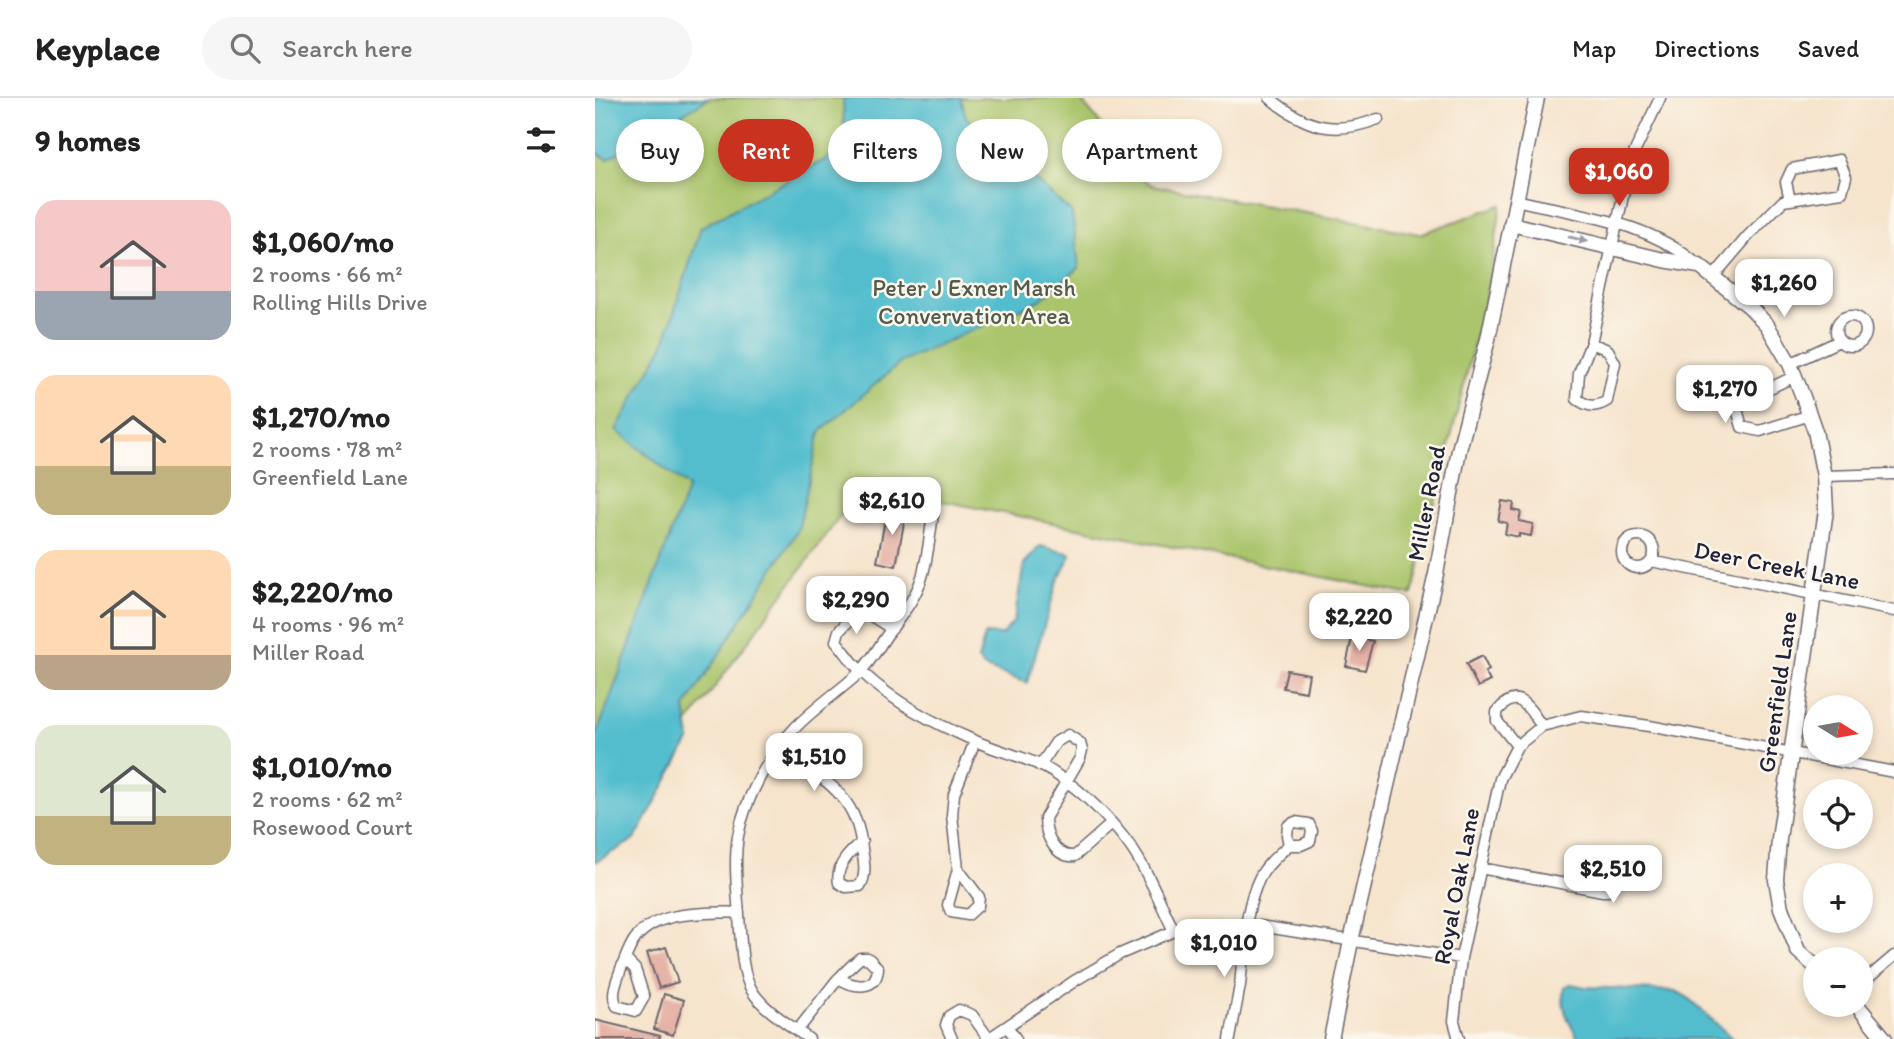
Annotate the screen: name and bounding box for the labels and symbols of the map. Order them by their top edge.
pin: $1,060 [1562,148,1676,208]
one-way arrow [1567,233,1589,244]
pin: $1,260 [1727,260,1841,319]
park label: Peter J Exner Marsh Convervation Area [872,273,1076,330]
pin: $1,270 [1668,366,1782,425]
street label: Miller Road [1401,443,1451,563]
pin: $2,610 [835,478,949,537]
street label: Deer Creek Lane [1692,535,1862,595]
pin: $2,290 [799,576,913,636]
pin: $2,220 [1302,594,1416,653]
street label: Greenfield Lane [1751,609,1803,775]
north arrow [1803,695,1873,765]
pin: $1,510 [757,734,871,793]
street label: Royal Oak Lane [1427,805,1485,967]
pin: $2,510 [1556,846,1670,905]
pin: $1,010 [1167,920,1281,979]

